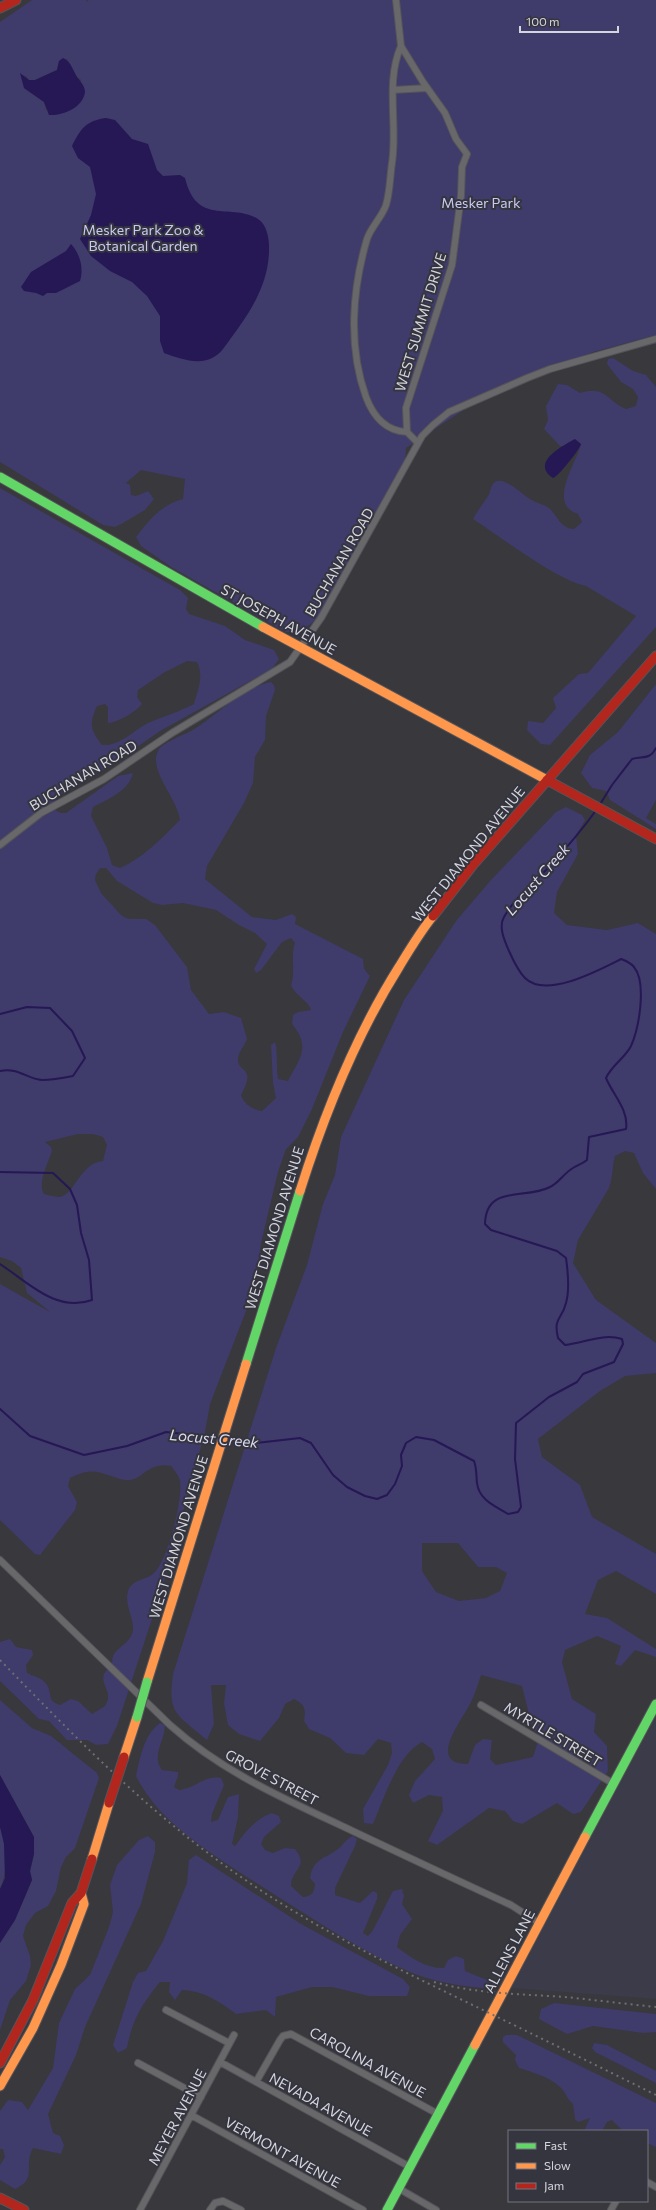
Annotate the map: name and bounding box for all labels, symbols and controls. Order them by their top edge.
scale bar [520,8,618,34]
text: 100 m [526,14,560,28]
park label: Mesker Park [441,194,521,211]
park label: Mesker Park Zoo & Botanical Garden [82,221,204,254]
street label: WEST SUMMIT DRIVE [391,250,449,394]
street label: BUCHANAN ROAD [301,505,377,619]
street label: ST JOSEPH AVENUE [218,580,340,658]
street label: BUCHANAN ROAD [26,736,140,814]
street label: WEST DIAMOND AVENUE [408,783,528,925]
water label: Locust Creek [501,839,574,919]
street label: WEST DIAMOND AVENUE [241,1144,307,1312]
water label: Locust Creek [169,1425,260,1451]
street label: WEST DIAMOND AVENUE [145,1453,211,1621]
street label: MYRTLE STREET [501,1698,605,1770]
street label: GROVE STREET [222,1745,322,1809]
street label: ALLENS LANE [480,1906,538,1996]
street label: CAROLINA AVENUE [307,2023,429,2101]
street label: MEYER AVENUE [144,2066,210,2168]
street label: NEVADA AVENUE [267,2069,375,2139]
street label: VERMONT AVENUE [222,2113,344,2191]
legend [508,2130,648,2202]
text: Fast [544,2138,567,2152]
text: Slow [544,2158,571,2172]
text: Jam [544,2178,564,2193]

